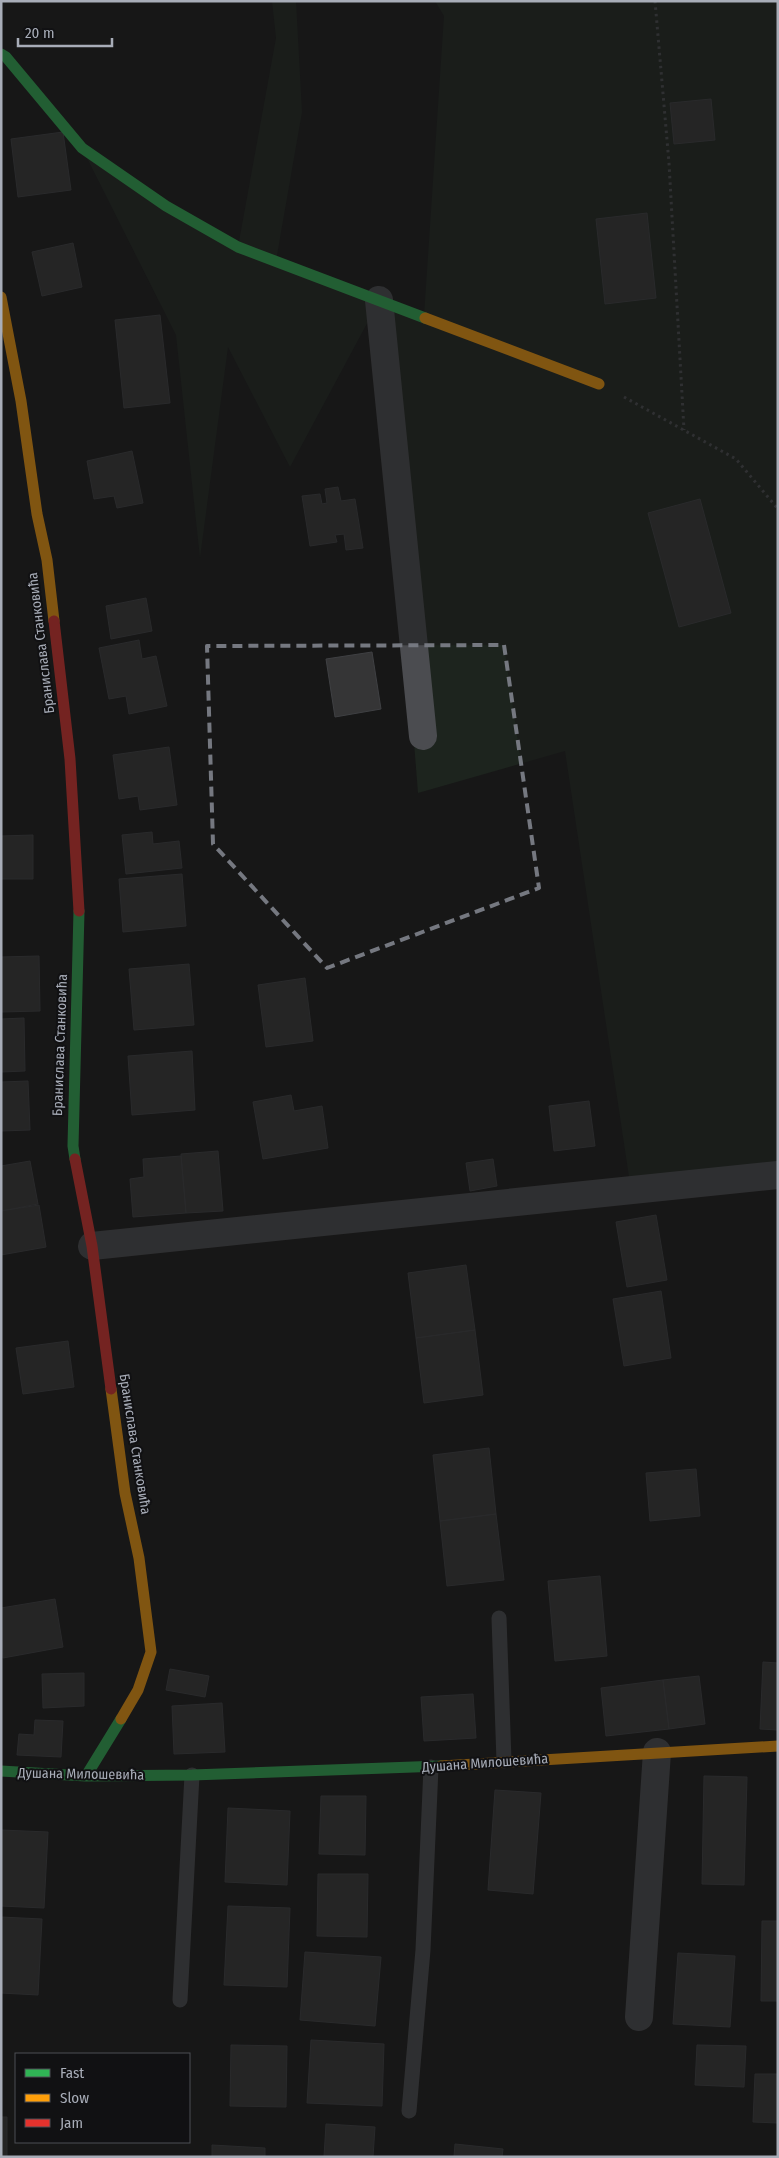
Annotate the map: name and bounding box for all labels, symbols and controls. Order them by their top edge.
scale bar [18,15,111,47]
text: 20 m [25,24,55,42]
street label: Бранислава Станковића [24,571,58,715]
street label: Бранислава Станковића [49,974,71,1116]
street label: Бранислава Станковића [115,1372,155,1516]
street label: Душана Милошевића [420,1750,549,1776]
street label: Душана Милошевића [17,1764,144,1784]
legend [15,2053,190,2143]
text: Fast [60,2064,84,2082]
text: Slow [60,2089,89,2107]
text: Jam [60,2114,83,2132]

